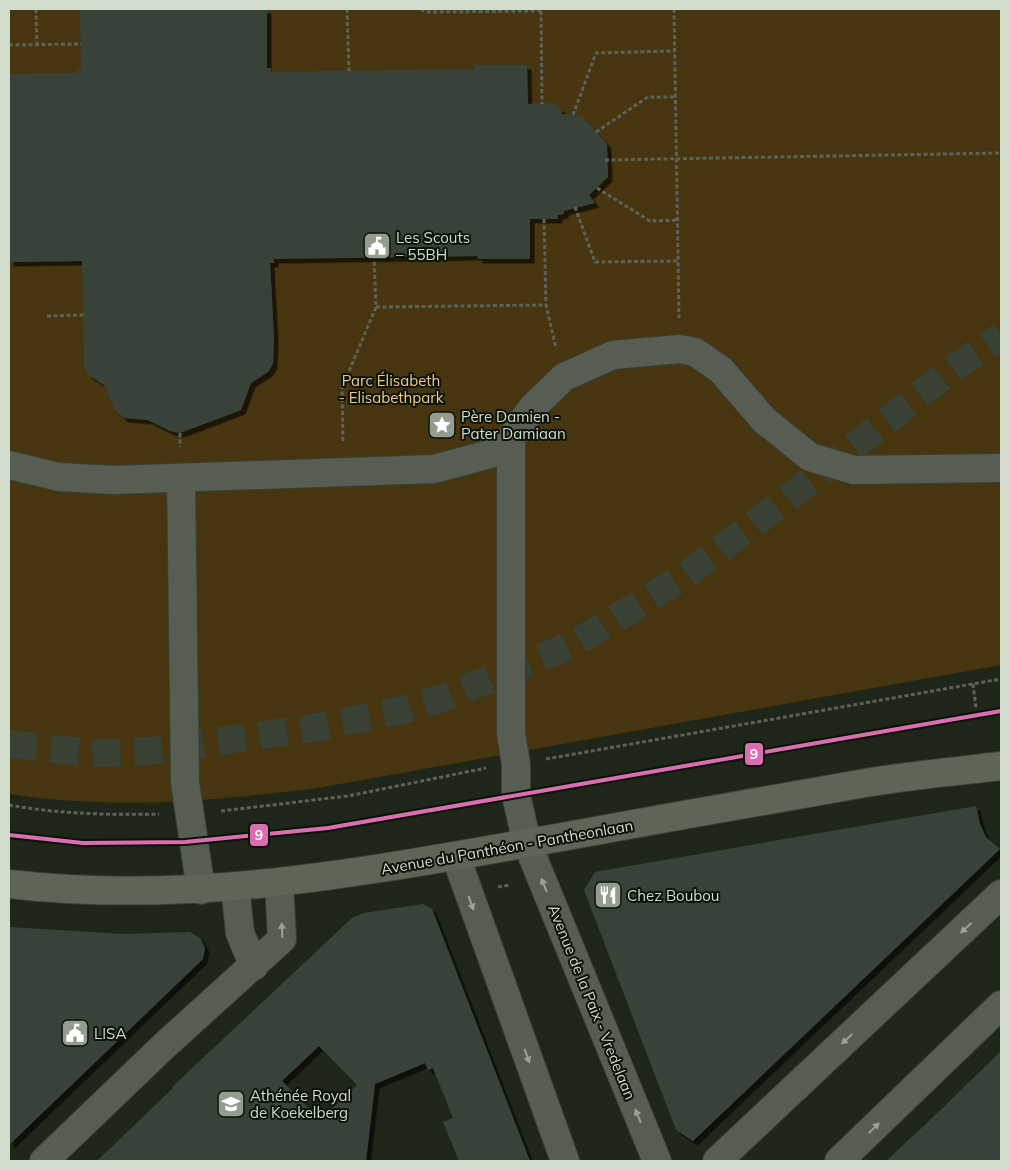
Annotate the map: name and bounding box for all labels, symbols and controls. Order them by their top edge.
place label: Les Scouts – 55BH [396,228,470,264]
public building icon: Les Scouts – 55BH [362,231,392,261]
park label: Parc Élisabeth - Elisabethpark [338,371,444,407]
place label: Père Damien - Pater Damiaan [461,407,566,443]
place icon: Père Damien - Pater Damiaan [427,410,457,440]
line badge: 9 [744,742,764,766]
text: 9 [750,745,758,763]
street label: Avenue du Panthéon - Pantheonlaan [379,815,635,879]
line badge: 9 [249,823,269,847]
text: 9 [255,826,263,844]
one-way arrow [540,877,548,892]
restaurant icon: Chez Boubou [593,880,623,910]
place label: Chez Boubou [627,886,720,905]
one-way arrow [468,896,475,911]
street label: Avenue de la Paix - Vredelaan [544,902,640,1102]
one-way arrow [277,922,285,938]
one-way arrow [960,922,972,934]
public building icon: LISA [60,1018,90,1048]
place label: LISA [94,1024,126,1043]
one-way arrow [842,1033,854,1045]
one-way arrow [523,1049,531,1064]
place label: Athénée Royal de Koekelberg [250,1086,351,1122]
school or university icon: Athénée Royal de Koekelberg [216,1089,246,1119]
one-way arrow [634,1109,642,1123]
one-way arrow [868,1122,880,1134]

